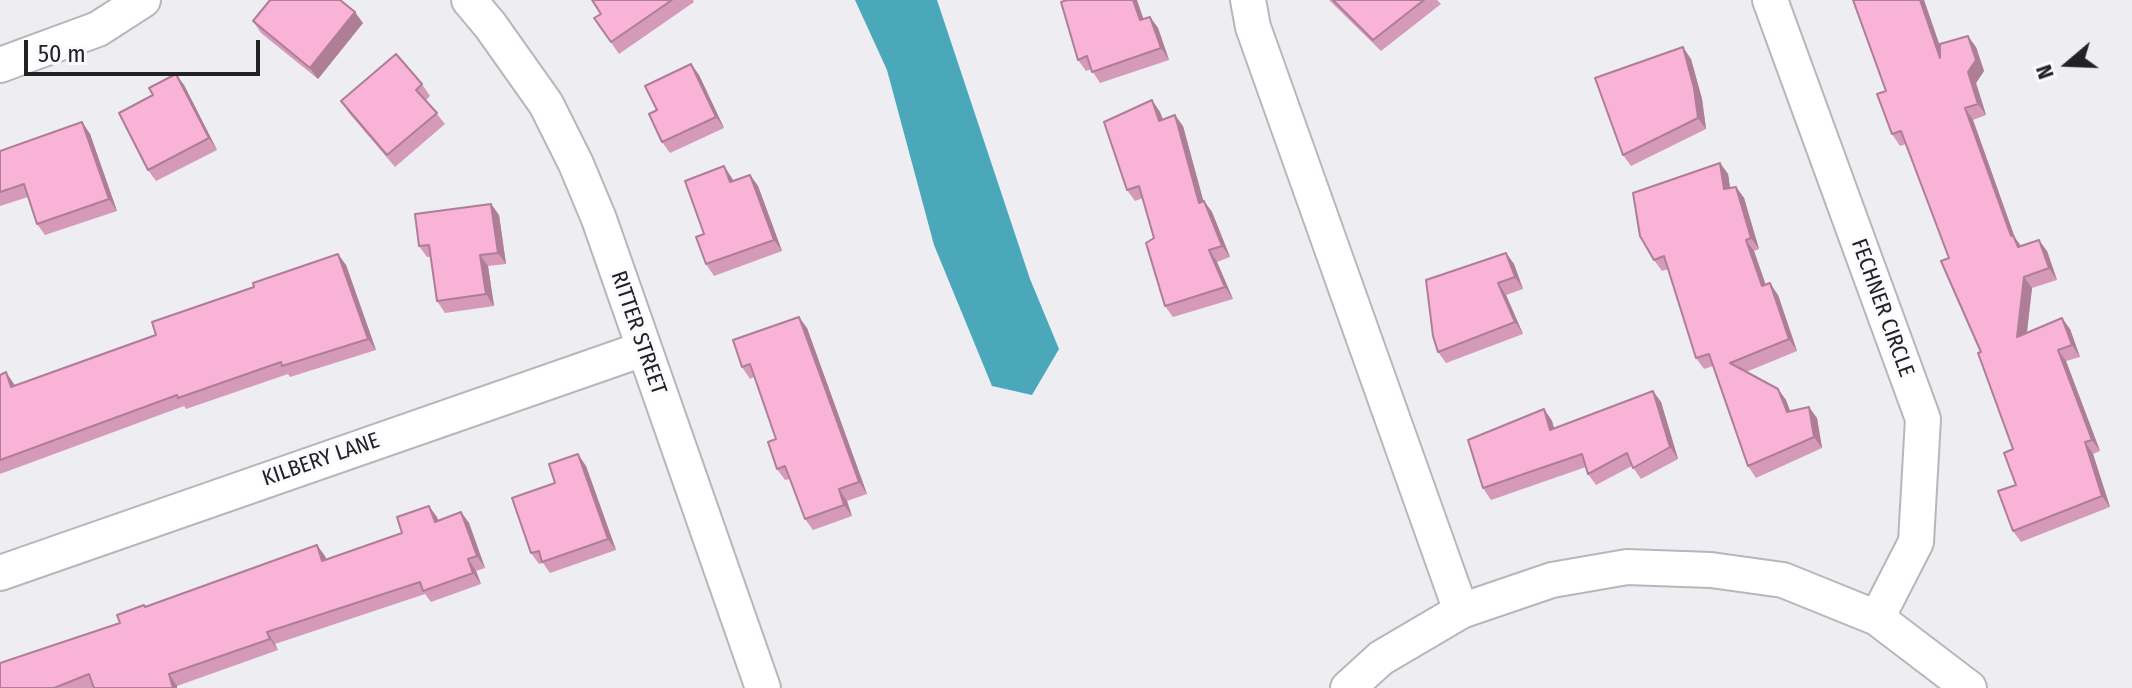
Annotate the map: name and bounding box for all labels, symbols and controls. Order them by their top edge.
scale bar [28,24,264,74]
north arrow [2028,24,2108,104]
text: 50 m [38,40,86,68]
text: N [2030,61,2060,83]
street label: FECHNER CIRCLE [1845,235,1919,381]
street label: RITTER STREET [605,268,671,398]
street label: KILBERY LANE [259,428,383,492]

